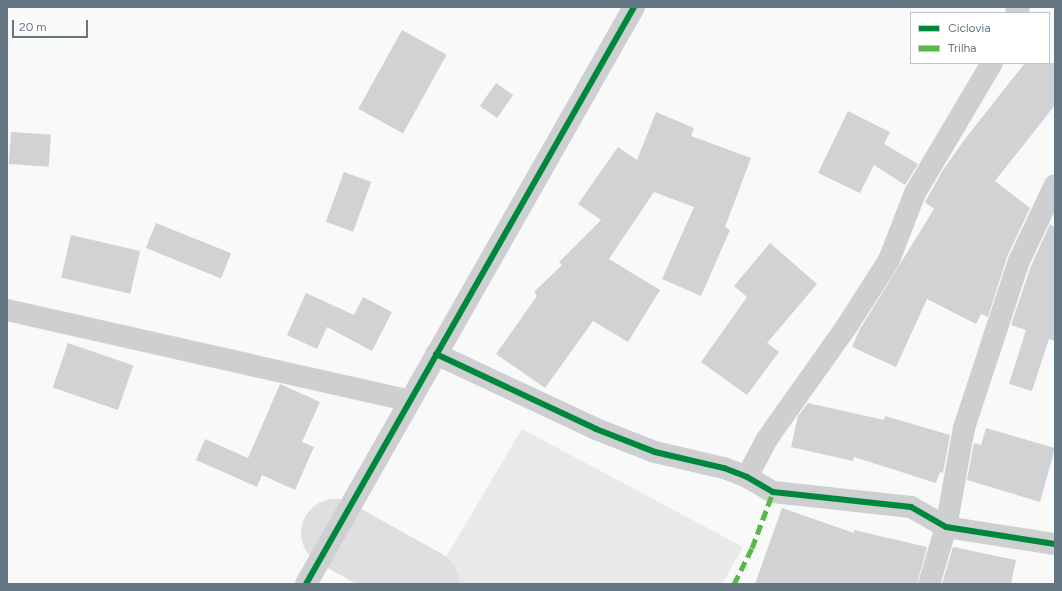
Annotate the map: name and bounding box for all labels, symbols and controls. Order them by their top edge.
scale bar [14,12,90,38]
legend [910,12,1050,64]
text: 20 m [19,20,47,34]
text: Ciclovia [948,21,991,35]
text: Trilha [948,41,976,55]

